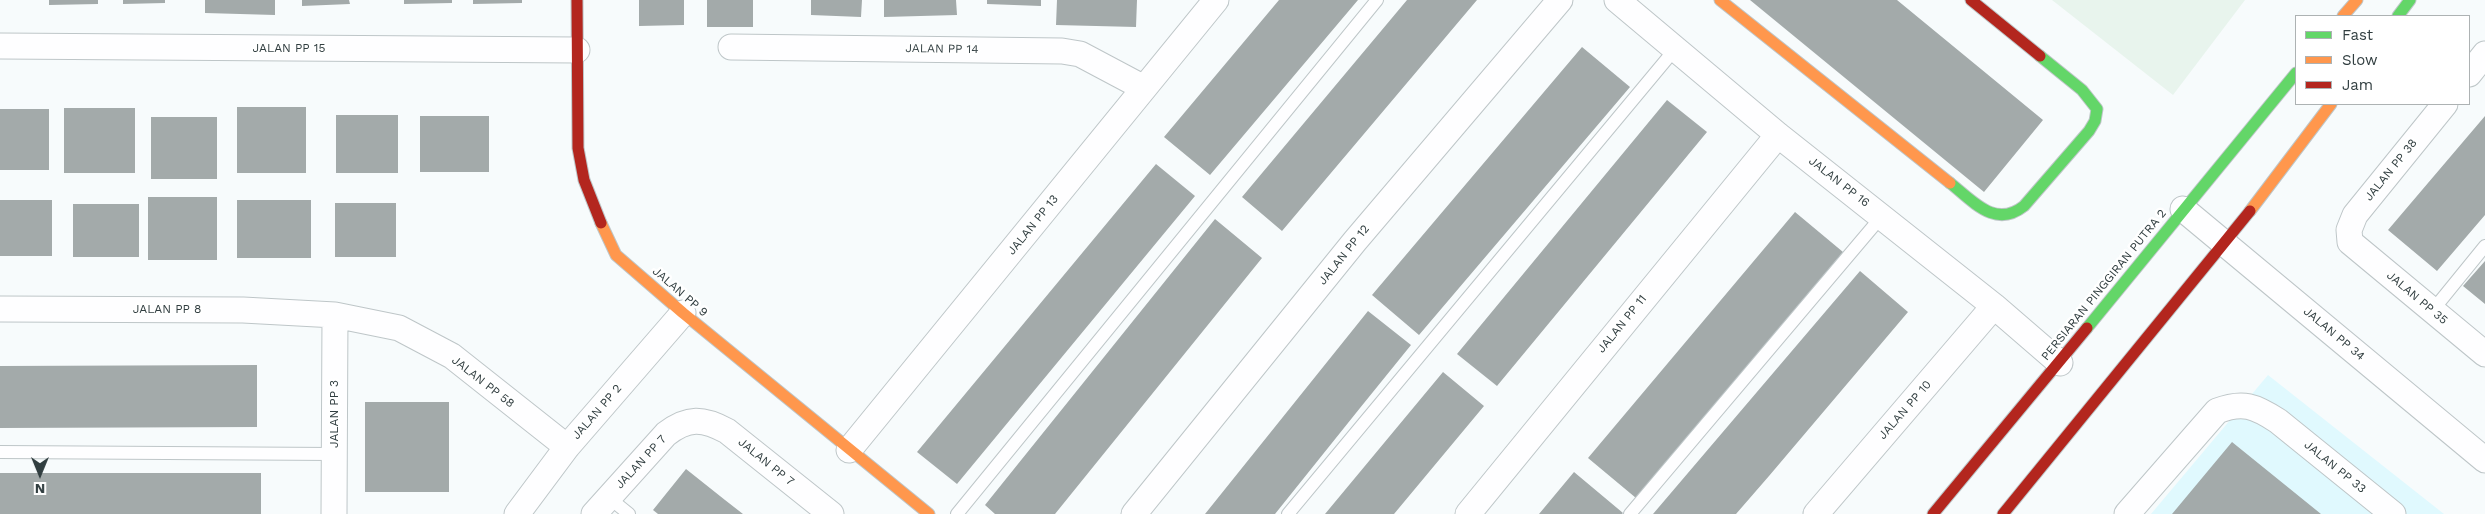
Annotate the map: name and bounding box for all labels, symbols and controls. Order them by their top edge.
legend [2295,15,2470,105]
text: Fast [2342,26,2373,44]
street label: JALAN PP 15 [253,41,325,55]
street label: JALAN PP 14 [905,41,979,57]
text: Slow [2342,51,2378,69]
text: Jam [2342,76,2373,94]
street label: JALAN PP 38 [2362,136,2420,204]
street label: JALAN PP 16 [1806,154,1872,210]
street label: JALAN PP 13 [1004,192,1062,258]
street label: PERSIARAN PINGGIRAN PUTRA 2 [2038,206,2170,364]
street label: JALAN PP 12 [1315,222,1373,288]
street label: JALAN PP 9 [649,264,711,320]
street label: JALAN PP 35 [2384,268,2450,328]
street label: JALAN PP 11 [1594,292,1650,356]
street label: JALAN PP 8 [133,302,201,316]
street label: JALAN PP 34 [2300,304,2368,364]
street label: JALAN PP 58 [449,353,517,411]
street label: JALAN PP 10 [1876,378,1934,442]
street label: JALAN PP 3 [327,380,341,448]
street label: JALAN PP 2 [569,382,625,442]
street label: JALAN PP 7 [613,432,669,492]
street label: JALAN PP 7 [735,435,797,489]
street label: JALAN PP 33 [2301,438,2369,496]
north arrow [15,449,65,499]
text: N [35,481,45,497]

